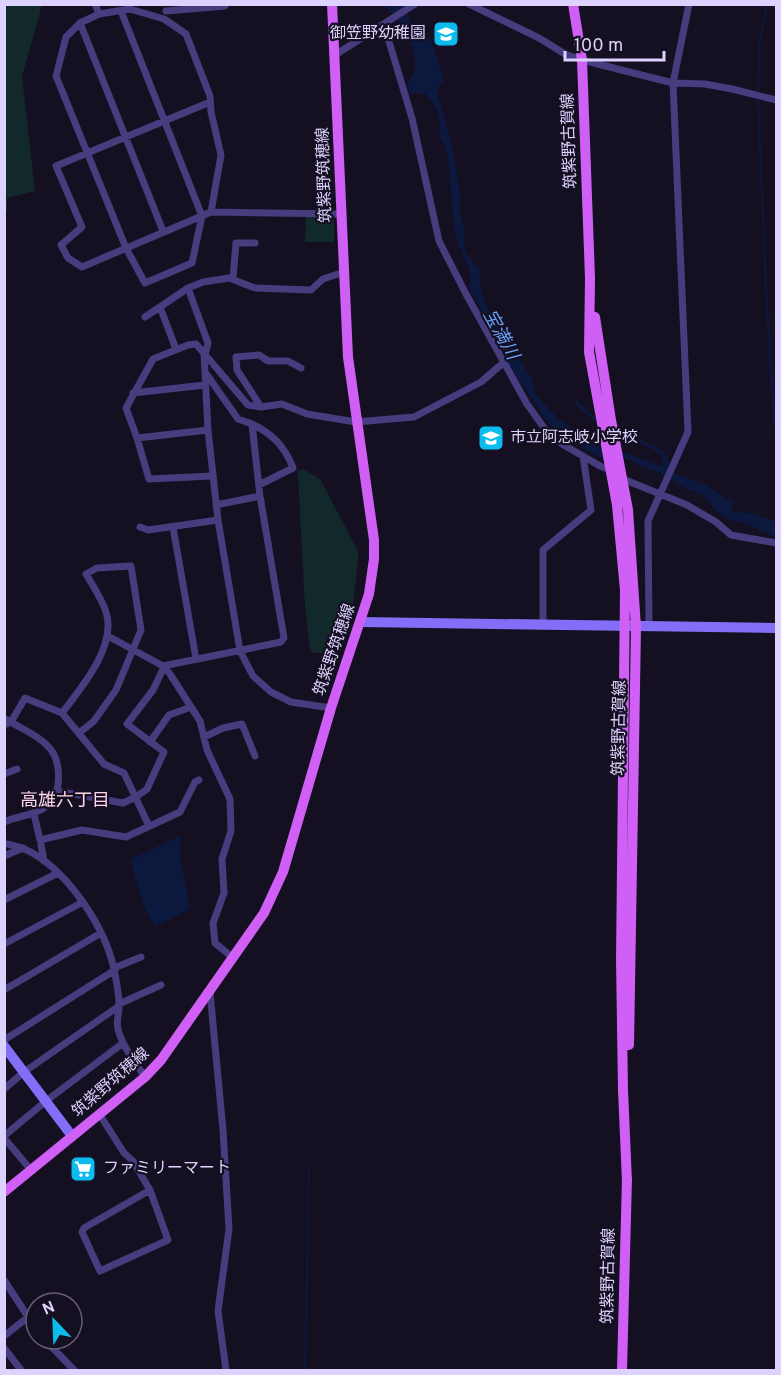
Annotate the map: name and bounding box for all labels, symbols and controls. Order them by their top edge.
school or university icon: 御笠野幼稚園 [431,19,461,49]
place label: 御笠野幼稚園 [330,24,426,44]
scale bar [565,24,664,62]
text: 100 m [574,35,623,58]
street label: 筑紫野古賀線 [558,93,582,189]
street label: 筑紫野筑穂線 [313,127,337,223]
water label: 宝満川 [477,306,524,366]
school or university icon: 市立阿志岐小学校 [476,423,506,453]
place label: 市立阿志岐小学校 [510,428,638,448]
street label: 筑紫野筑穂線 [310,601,360,699]
street label: 筑紫野古賀線 [609,680,631,776]
district label: 高雄六丁目 [20,790,110,813]
street label: 筑紫野筑穂線 [68,1044,154,1122]
supermarket icon: ファミリーマート [68,1154,98,1184]
place label: ファミリーマート [103,1159,231,1179]
street label: 筑紫野古賀線 [598,1228,620,1324]
north arrow [24,1291,84,1351]
text: N [40,1298,58,1320]

